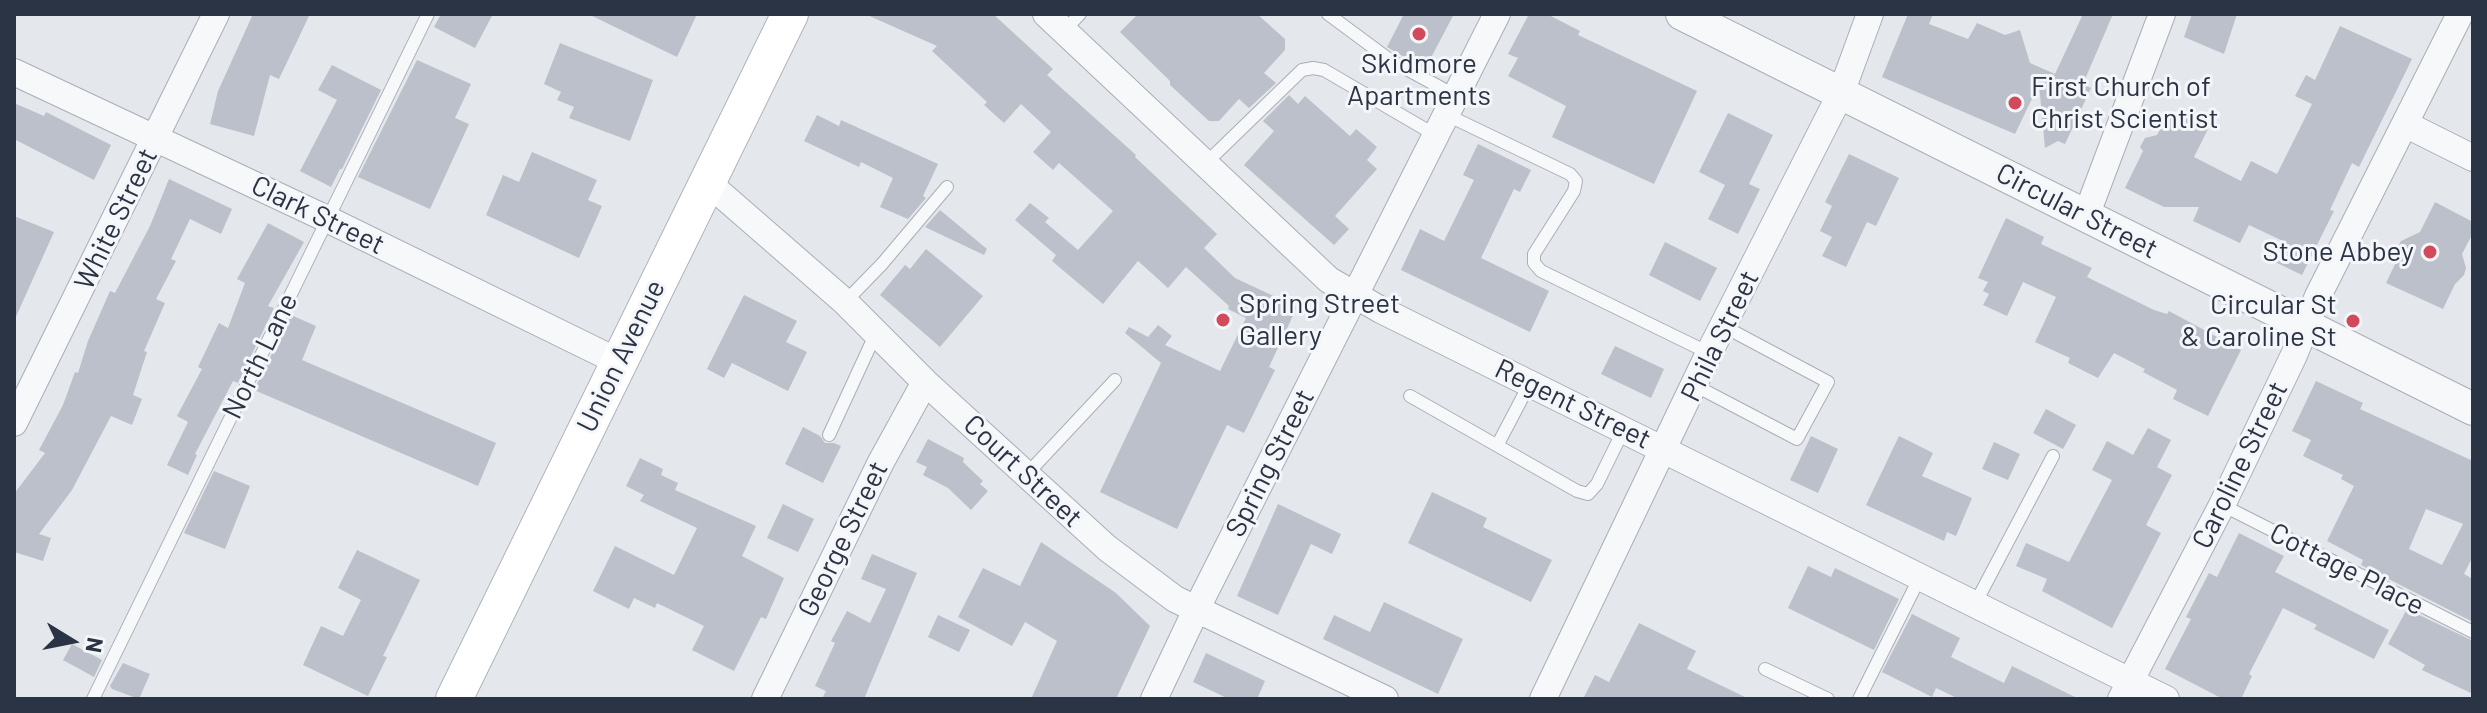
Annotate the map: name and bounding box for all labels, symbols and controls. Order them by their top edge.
marker: Skidmore Apartments [1410,25,1428,43]
place label: Skidmore Apartments [1347,47,1491,113]
place label: First Church of Christ Scientist [2031,70,2219,136]
marker: First Church of Christ Scientist [2006,94,2024,112]
street label: White Street [67,143,165,295]
street label: Circular Street [1991,156,2163,266]
street label: Clark Street [246,168,390,262]
place label: Stone Abbey [2262,235,2414,269]
marker: Stone Abbey [2421,243,2439,261]
street label: Phila Street [1674,265,1766,407]
street label: Union Avenue [570,274,672,438]
place label: Spring Street Gallery [1239,287,1400,353]
street label: North Lane [215,288,305,424]
place label: Circular St & Caroline St [2181,288,2337,354]
marker: Spring Street Gallery [1214,311,1232,329]
marker: Circular St & Caroline St [2344,312,2362,330]
street label: Regent Street [1490,352,1656,456]
street label: Caroline Street [2185,376,2295,554]
street label: Spring Street [1218,384,1322,542]
street label: Court Street [957,408,1089,534]
street label: George Street [791,456,895,622]
street label: Cottage Place [2264,516,2430,622]
north arrow [32,601,112,681]
text: N [82,636,110,655]

